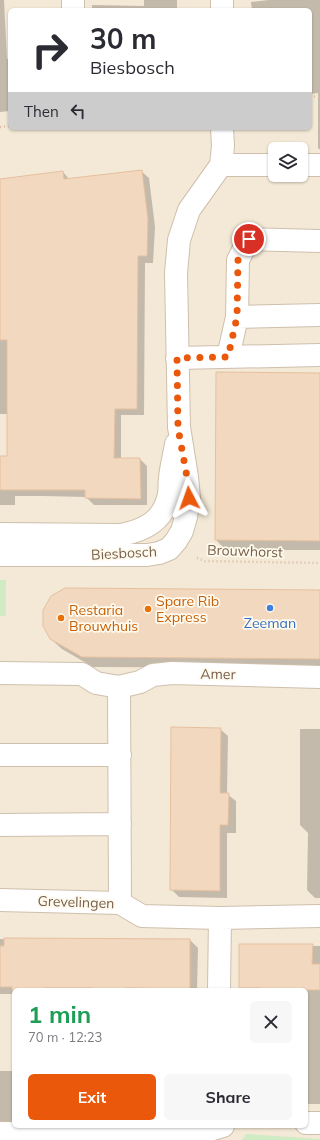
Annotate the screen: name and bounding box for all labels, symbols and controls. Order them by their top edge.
text: 30 m [90,21,156,56]
icon: right [24,24,76,76]
text: Biesbosch [90,56,175,79]
icon: left [67,100,89,122]
text: Then [24,102,59,121]
map controls [268,142,308,182]
button: layers [268,142,308,182]
pin [232,222,266,256]
icon: arrive [238,228,260,250]
position arrow [168,477,210,519]
street label: Brouwhorst [207,541,283,561]
street label: Biesbosch [91,542,157,564]
place label: Spare Rib Express [156,592,219,626]
place label: Restaria Brouwhuis [69,601,138,635]
marker: Zeeman [265,603,275,613]
marker: Spare Rib Express [143,604,153,614]
marker: Restaria Brouwhuis [56,613,66,623]
place label: Zeeman [244,614,296,632]
street label: Amer [200,665,237,683]
street label: Grevelingen [37,892,115,912]
text: 1 min [28,999,91,1029]
button: close [250,1001,292,1043]
text: 70 m · 12:23 [28,1029,102,1045]
button: Exit [28,1074,156,1120]
button: Share [164,1074,292,1120]

